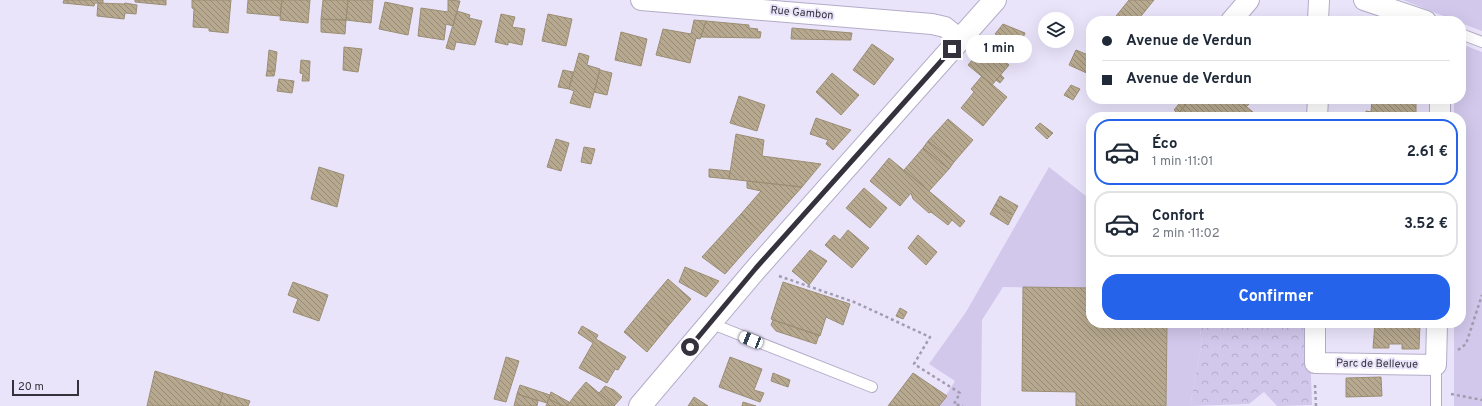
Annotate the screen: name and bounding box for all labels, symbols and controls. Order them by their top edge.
street label: Rue Gambon [770,3,834,23]
map controls [1038,12,1074,48]
button: layers [1038,12,1074,48]
text: Avenue de Verdun [1126,32,1252,51]
callout: 1 min [966,35,1032,63]
route end [943,40,961,58]
text: 1 min [983,41,1015,57]
text: Avenue de Verdun [1126,70,1252,89]
icon: car [1104,134,1140,170]
text: Éco [1152,135,1177,154]
text: 2.61 € [1407,143,1448,162]
text: 1 min · 11:01 [1152,154,1213,170]
icon: car [1104,206,1140,242]
text: Confort [1152,207,1204,226]
text: 3.52 € [1404,215,1448,234]
text: 2 min · 11:02 [1152,226,1220,242]
button: Confirmer [1102,274,1450,320]
car [738,330,764,350]
route start [681,338,699,356]
street label: Parc de Bellevue [1336,356,1418,372]
scale bar [12,378,79,397]
text: 20 m [18,380,44,394]

